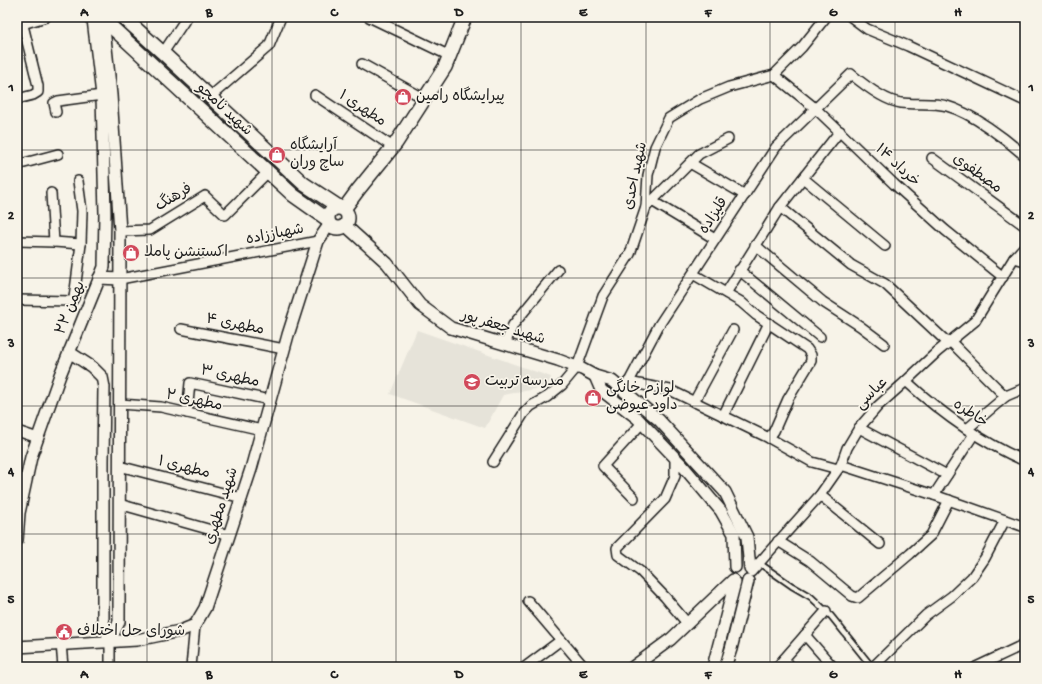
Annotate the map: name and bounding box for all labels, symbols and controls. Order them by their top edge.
text: A [79,6,89,21]
text: B [205,6,214,21]
text: C [329,6,339,21]
text: D [454,6,464,21]
text: E [579,6,588,21]
text: F [704,6,713,21]
text: G [829,6,838,21]
text: H [954,6,962,21]
street label: شهید نامجو [192,79,256,140]
text: 1 [7,81,14,96]
text: 1 [1027,81,1034,96]
place label: پیرایشگاه ‌رامین [416,86,505,106]
street label: مطهری ۱ [335,87,389,131]
shop icon: پیرایشگاه ‌رامین [393,87,413,107]
place label: آرایشگاه ساچ وران [290,135,344,172]
street label: شهید احدی [620,140,652,212]
street label: ۱۴ خرداد [871,141,923,191]
shop icon: آرایشگاه ساچ وران [267,145,287,165]
street label: مصطفوی [949,150,1005,198]
street label: فرهنگ [151,178,196,216]
street label: قلیزاده [695,194,733,238]
text: 2 [8,209,15,224]
text: 2 [1028,209,1035,224]
street label: شهباززاده [244,221,306,249]
shop icon: اکستنشن پاملا [121,243,141,263]
place label: اکستنشن پاملا [144,244,228,262]
street label: ۲۲ بهمن [52,279,90,337]
street label: شهید جعفر پور [458,306,547,349]
street label: مطهری ۴ [204,311,266,339]
text: 3 [7,337,15,352]
text: 3 [1027,337,1035,352]
street label: مطهری ۳ [199,362,261,392]
school or university icon: مدرسه تربیت [462,372,482,392]
place label: مدرسه تربیت [485,373,564,391]
street label: عباسی [852,374,892,414]
place label: لوازم خانگی داود عیوضی [606,378,678,415]
street label: مطهری ۲ [164,386,224,416]
shop icon: لوازم خانگی داود عیوضی [583,388,603,408]
street label: خاطره [949,396,991,432]
street label: مطهری ۱ [156,453,212,483]
text: 4 [7,465,15,480]
street label: شهید مطهری [201,465,243,547]
text: 4 [1027,465,1035,480]
text: 5 [8,593,15,608]
text: 5 [1028,593,1035,608]
public building icon: شورای حل اختلاف [54,622,74,642]
place label: شورای حل اختلاف [77,623,185,641]
text: A [79,668,89,683]
text: B [205,668,214,683]
text: C [329,668,339,683]
text: D [454,668,464,683]
text: E [579,668,588,683]
text: F [704,668,713,683]
text: G [829,668,838,683]
text: H [954,668,962,683]

